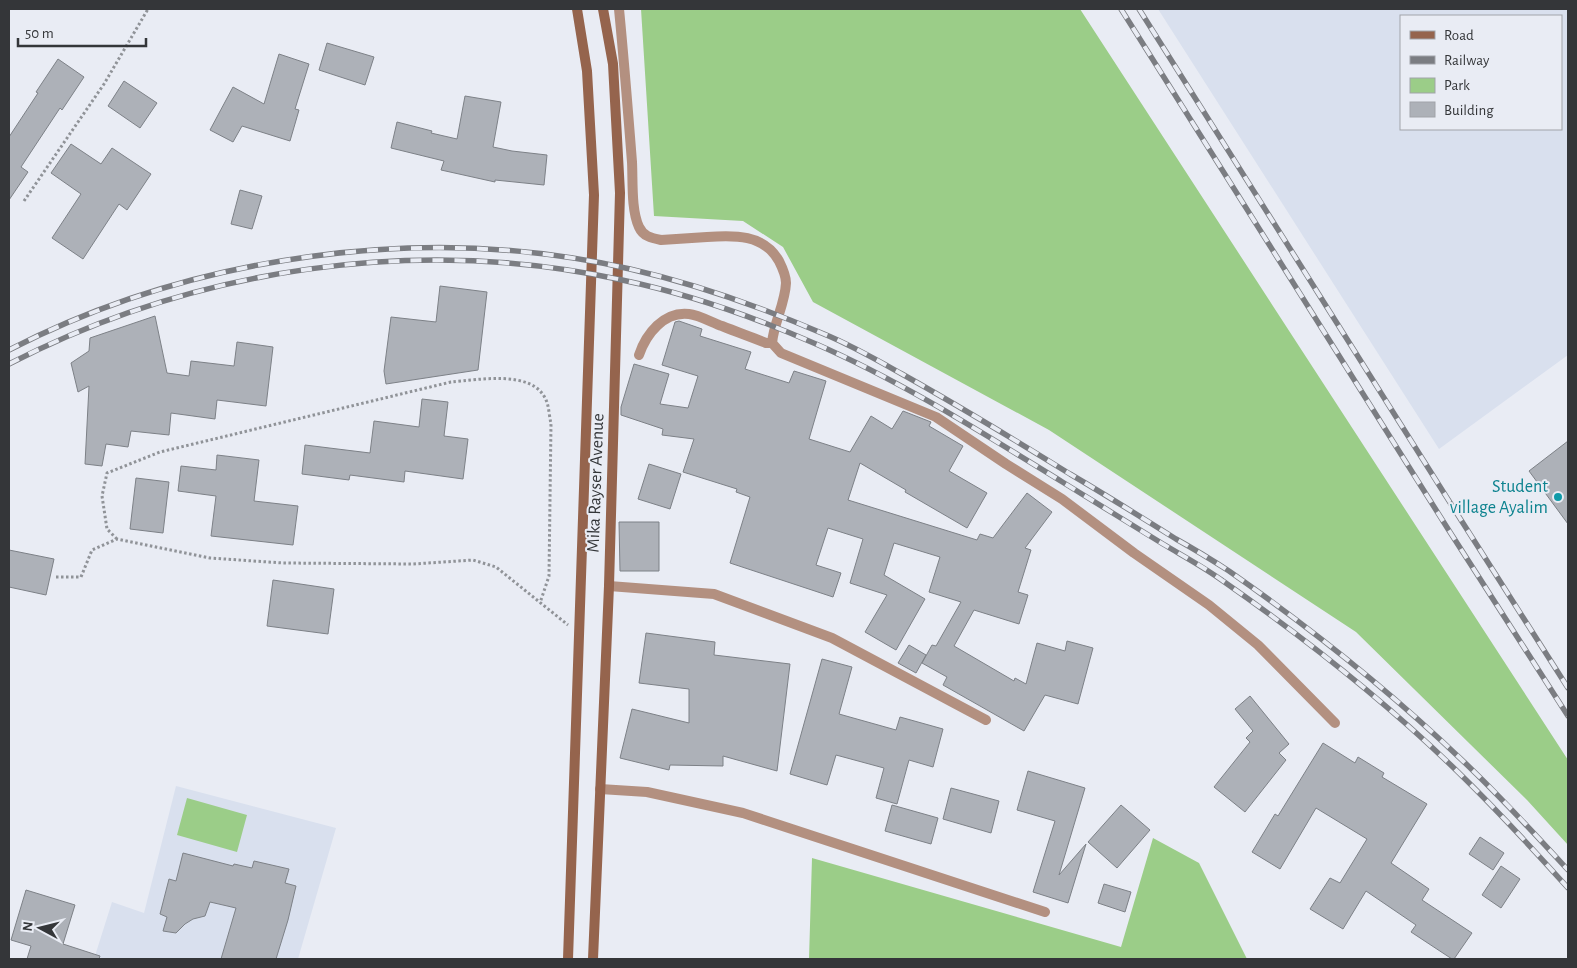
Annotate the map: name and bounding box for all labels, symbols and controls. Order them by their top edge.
scale bar [18,15,145,47]
legend [1400,15,1562,130]
text: 50 m [25,26,54,41]
text: Road [1444,28,1474,43]
text: Railway [1444,53,1490,68]
text: Park [1444,78,1470,93]
text: Building [1444,103,1494,118]
street label: Mika Rayser Avenue [585,413,607,553]
place label: Student village Ayalim [1450,478,1548,517]
marker: Student village Ayalim [1552,491,1564,503]
north arrow [15,903,65,953]
text: N [21,921,36,932]

